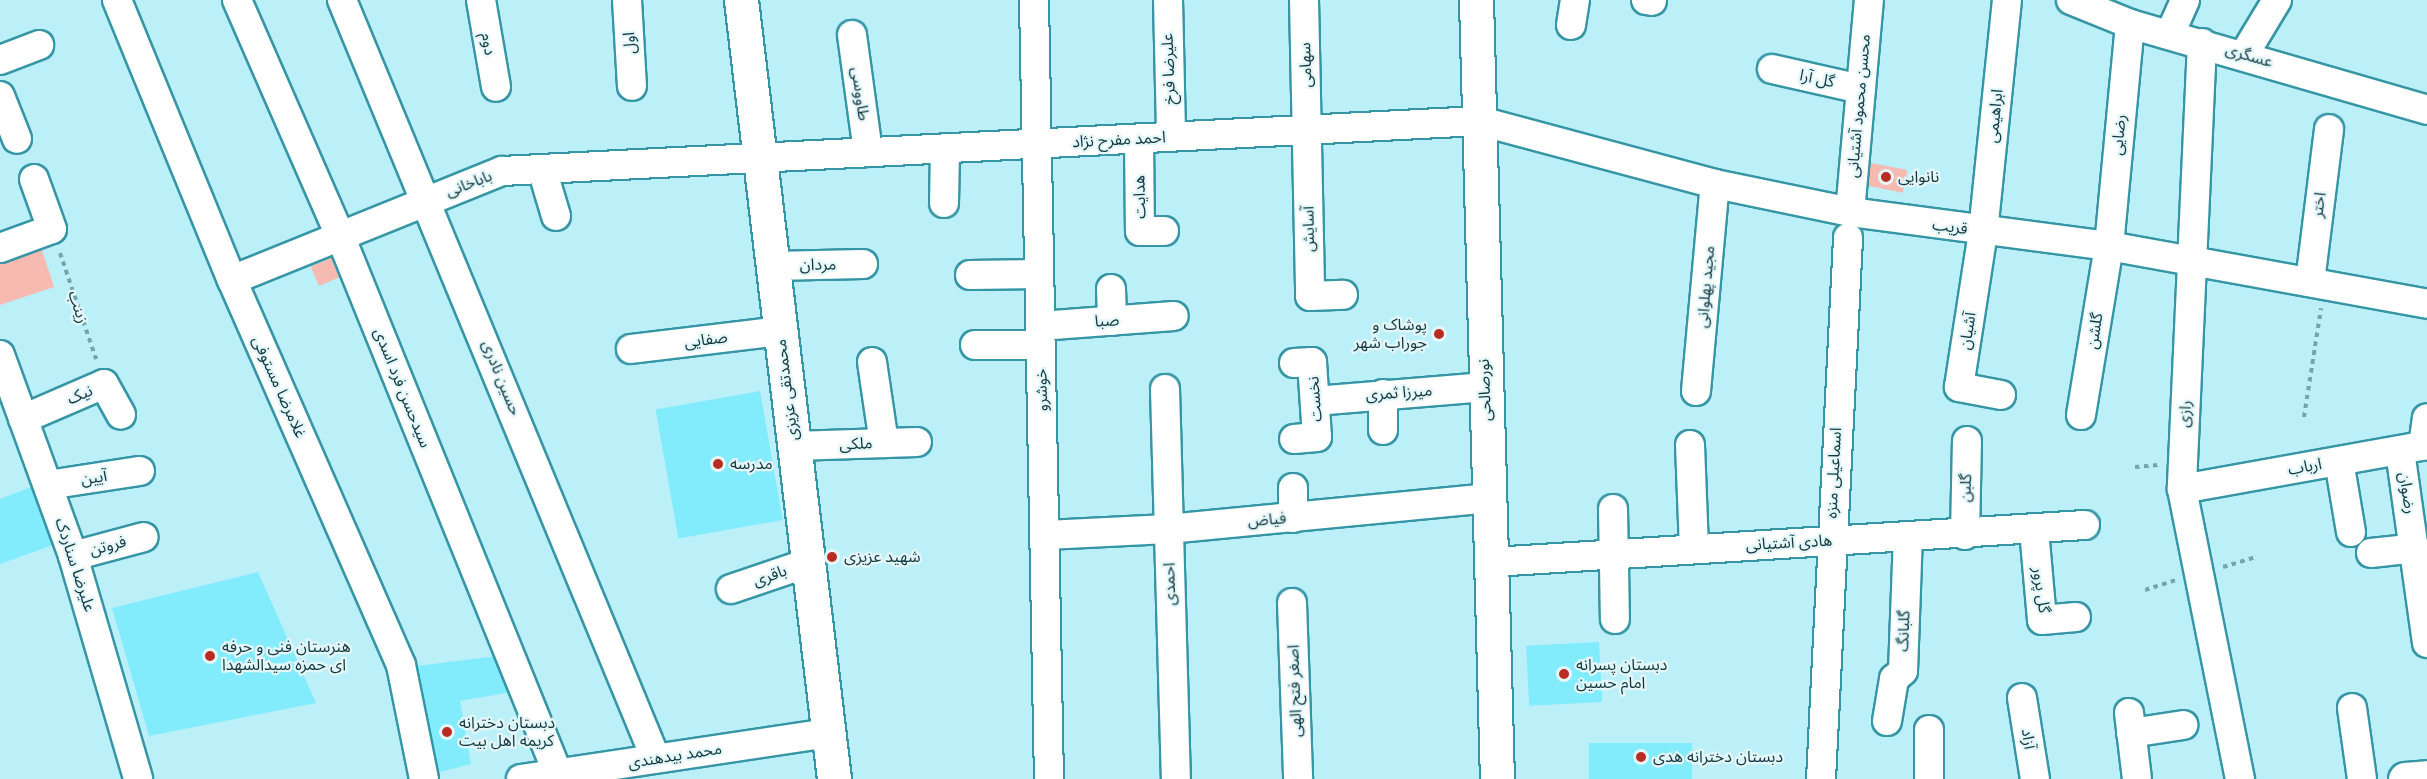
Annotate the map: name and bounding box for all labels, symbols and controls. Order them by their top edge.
street label: دوم [477,31,499,57]
street label: اول [620,31,640,55]
street label: علیرضا فرخ [1158,33,1180,105]
street label: محسن محمود آشتیانی [1843,33,1875,179]
street label: عسگری [2223,40,2275,72]
street label: سهامی [1296,42,1316,88]
street label: طاووسی [847,66,873,122]
street label: گل آرا [1798,66,1836,92]
street label: ابراهیمی [1983,88,2007,144]
street label: رضایی [2108,114,2130,156]
street label: احمد مفرح نژاد [1072,128,1166,152]
street label: باباخانی [443,166,495,202]
place label: نانوایی [1898,167,1939,187]
marker: نانوایی [1879,170,1893,184]
street label: هدایت [1130,175,1150,219]
street label: اختر [2308,191,2330,219]
street label: آسایش [1299,206,1319,252]
street label: قریب [1931,215,1969,239]
street label: مجید پهلوانی [1693,245,1719,329]
street label: مردان [800,255,836,275]
street label: زینب [64,288,92,326]
street label: صبا [1094,311,1120,331]
street label: آشیان [1956,311,1980,351]
street label: گلشن [2083,311,2107,351]
place label: پوشاک و جوراب شهر [1354,315,1427,353]
street label: سیدحسن فرد اسدی [369,325,435,451]
marker: پوشاک و جوراب شهر [1432,327,1446,341]
street label: صفایی [683,328,729,352]
street label: غلامرضا مستوفی [248,333,310,441]
street label: حسین نادری [477,338,525,418]
street label: محمدتقی عزیزی [771,338,803,442]
street label: نورصالحی [1474,358,1496,422]
street label: خوشرو [1032,368,1052,412]
street label: نخست [1304,376,1326,422]
street label: نیک [64,381,96,409]
street label: میرزا ثمری [1365,381,1433,405]
street label: رازی [2175,400,2195,428]
street label: اسماعیلی منزه [1822,427,1846,519]
street label: ملکی [839,434,873,454]
place label: مدرسه [730,454,773,474]
street label: ارباب [2287,455,2323,479]
marker: مدرسه [711,457,725,471]
street label: آیین [80,466,108,490]
street label: رضوان [2394,471,2420,515]
street label: گلبن [1956,473,1976,503]
street label: فیاض [1247,509,1287,531]
street label: علیرضا سناردک [51,516,99,614]
street label: هادی آشتیانی [1745,531,1833,555]
street label: فروتن [88,532,128,560]
place label: شهید عزیزی [844,547,920,567]
marker: شهید عزیزی [825,550,839,564]
street label: باقری [751,561,789,591]
street label: احمدی [1160,562,1180,606]
street label: گل پرور [2028,566,2054,614]
street label: گلبانگ [1894,610,1914,652]
place label: هنرستان فنی و حرفه ای حمزه سیدالشهدا [222,637,351,675]
street label: اصغر فتح الهی [1284,644,1306,738]
marker: هنرستان فنی و حرفه ای حمزه سیدالشهدا [203,649,217,663]
place label: دبستان پسرانه امام حسین [1576,655,1667,693]
marker: دبستان پسرانه امام حسین [1557,667,1571,681]
place label: دبستان دخترانه کریمه اهل بیت [459,713,555,751]
marker: دبستان دخترانه کریمه اهل بیت [440,725,454,739]
street label: آزاد [2017,727,2039,751]
street label: محمد بیدهندی [627,739,723,773]
place label: دبستان دخترانه هدی [1653,747,1783,767]
marker: دبستان دخترانه هدی [1634,750,1648,764]

